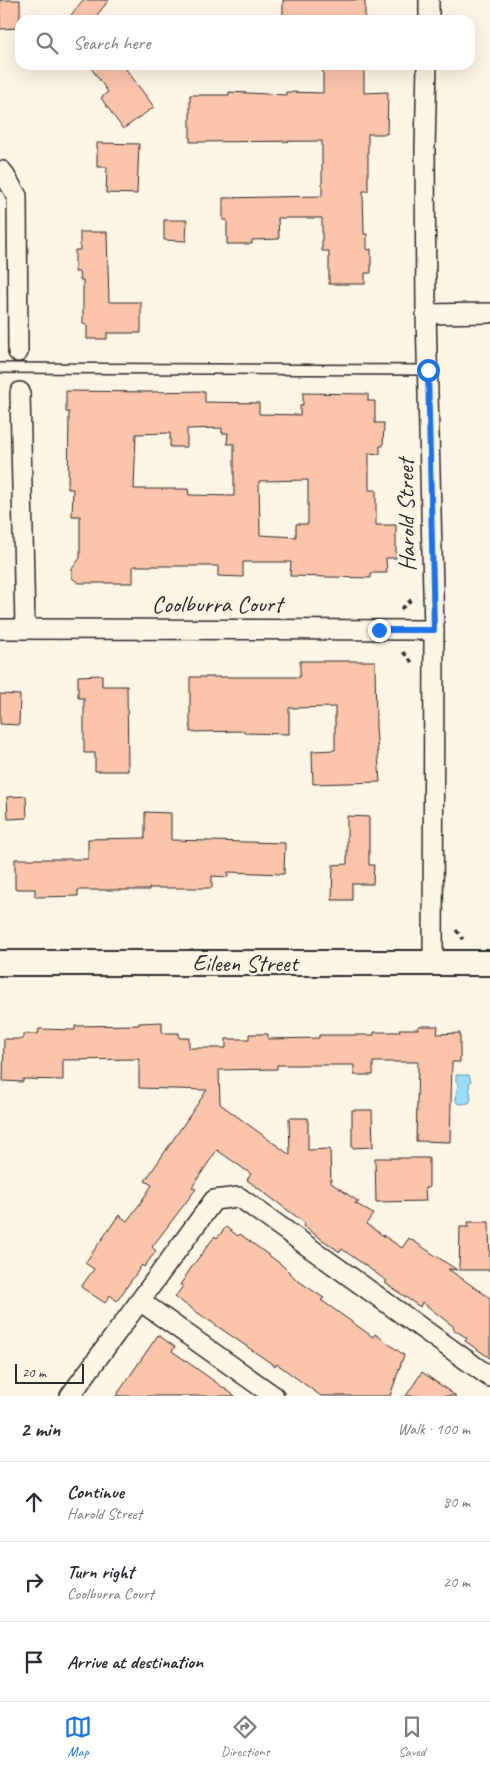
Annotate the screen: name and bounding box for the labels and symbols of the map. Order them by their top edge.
route start [417,359,440,382]
street label: Harold Street [390,455,422,572]
street label: Coolburra Court [152,589,285,619]
route end [368,619,391,642]
street label: Eileen Street [192,948,300,978]
scale bar [15,1361,84,1384]

